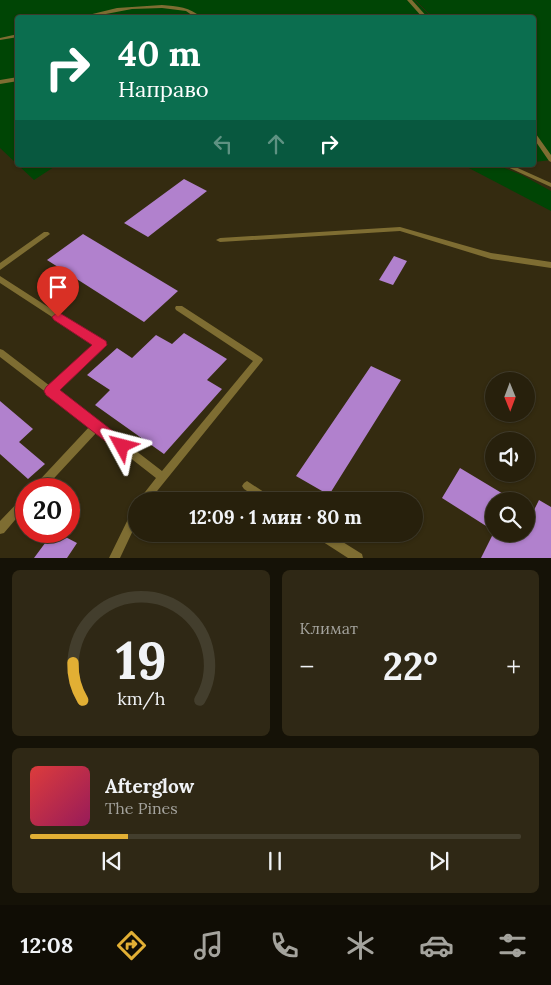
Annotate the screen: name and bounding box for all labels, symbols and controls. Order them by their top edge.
text: 40 m [118,31,201,76]
icon: right [35,35,100,100]
text: Направо [118,75,209,103]
icon: left [209,130,237,158]
icon: ahead [262,130,290,158]
icon: right [315,130,343,158]
pin [37,266,79,317]
icon: arrive [44,273,72,301]
north arrow [485,372,535,422]
map controls [485,372,535,542]
position arrow [95,419,147,471]
button: sound [485,432,535,482]
speed limit sign: 20 [15,478,80,543]
button: search [485,492,535,542]
text: 12:09 · 1 мин · 80 m [189,505,362,529]
text: Климат [300,618,358,638]
text: 19 [115,627,166,693]
text: 22° [383,642,438,690]
text: − [300,649,314,685]
text: + [506,649,521,685]
text: km/h [117,687,165,710]
text: Afterglow [105,774,194,798]
text: The Pines [105,798,178,818]
icon: previous [98,847,126,875]
icon: pause [261,847,289,875]
icon: next [425,847,453,875]
icon: directions [114,928,149,963]
icon: music [191,928,226,963]
icon: phone [267,928,302,963]
icon: climate [343,928,378,963]
icon: car [419,928,454,963]
icon: filters [495,928,530,963]
text: 12:08 [21,931,73,959]

